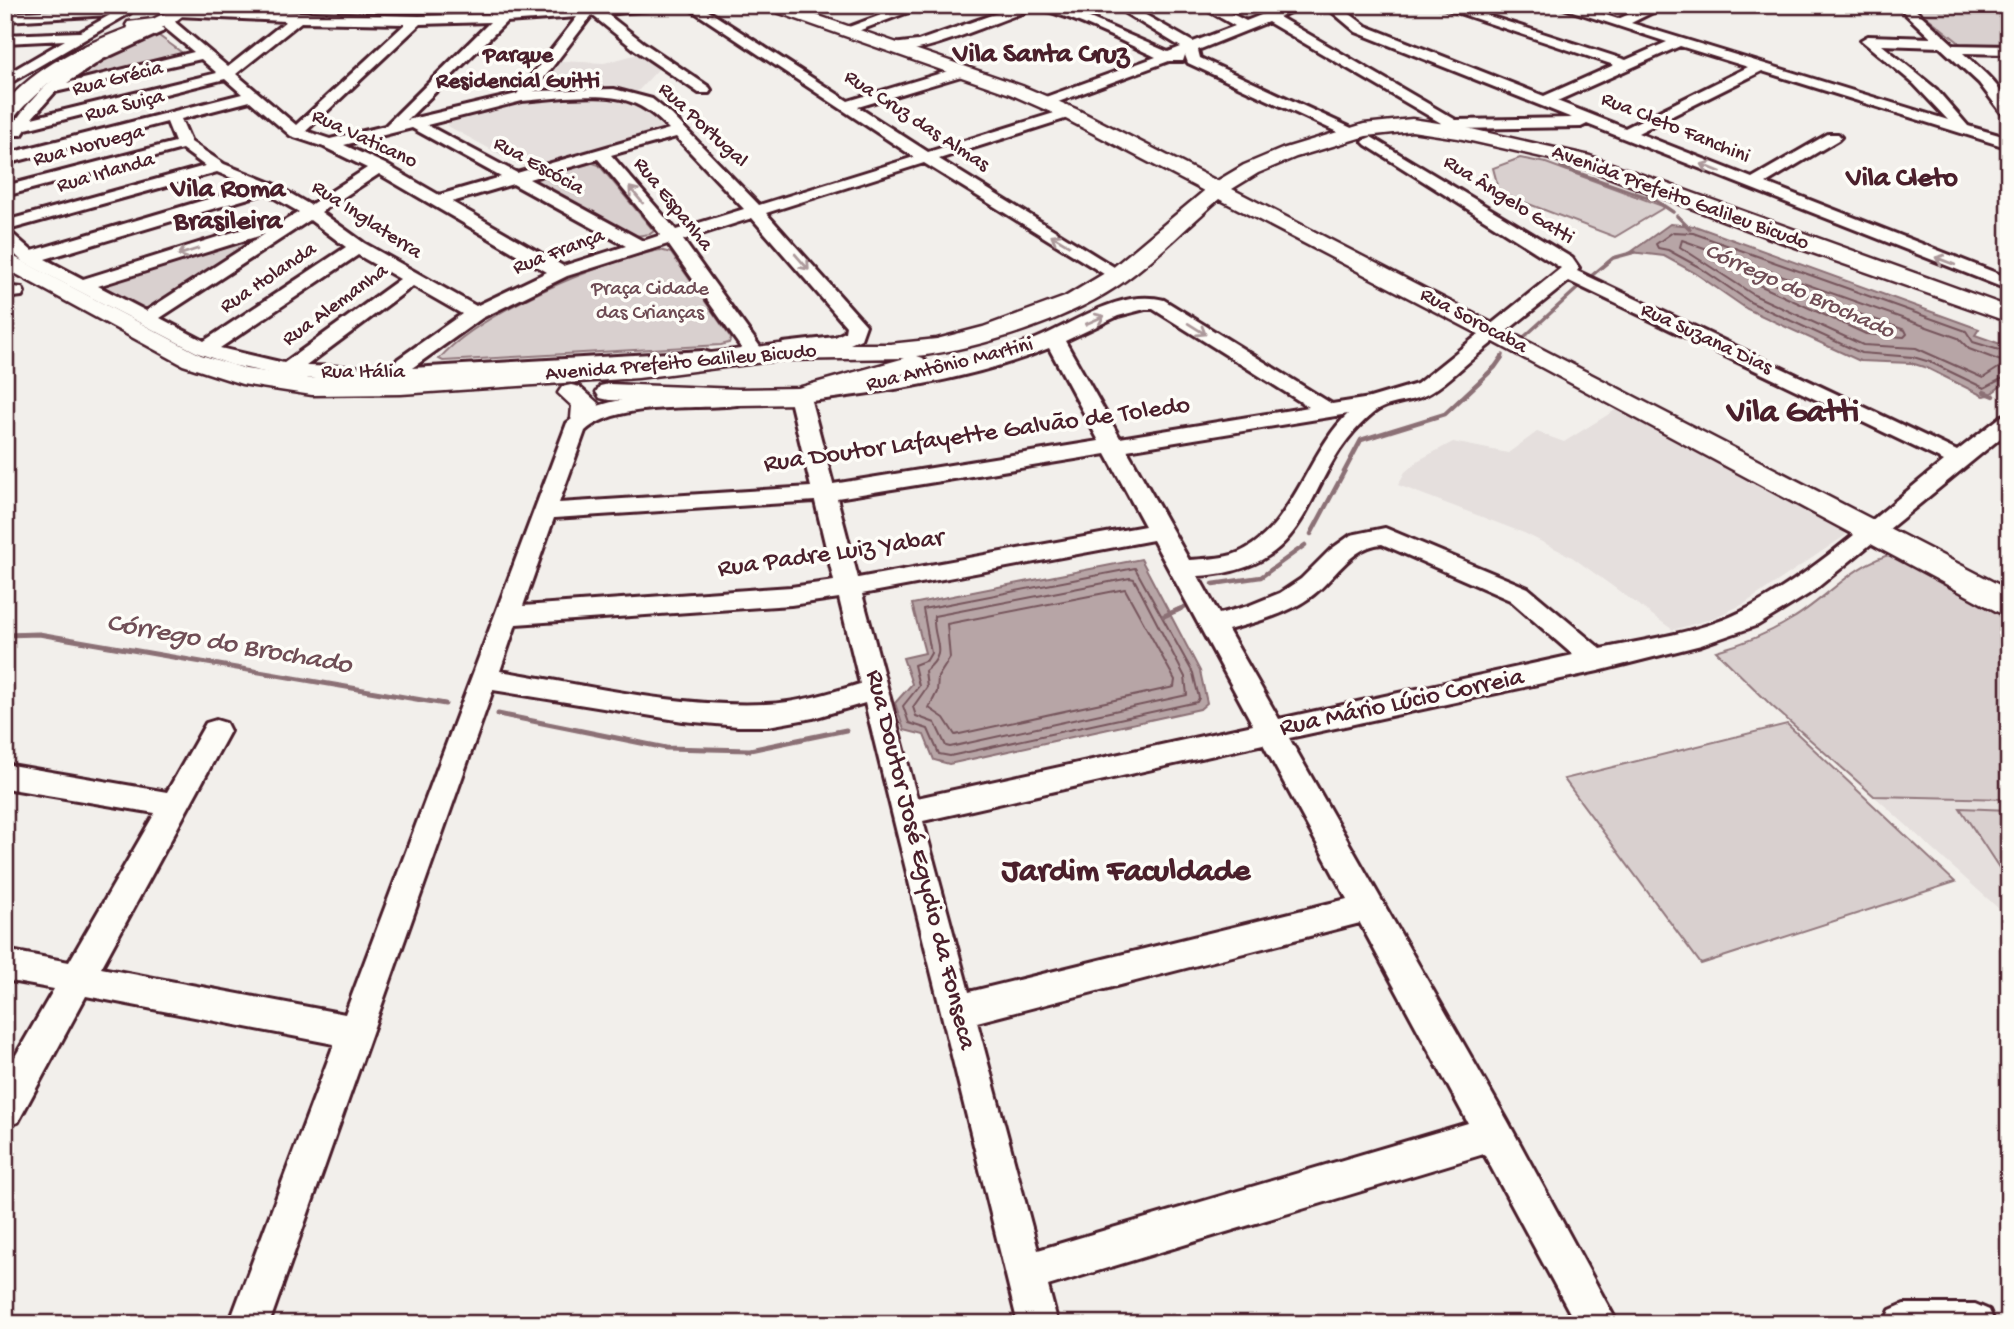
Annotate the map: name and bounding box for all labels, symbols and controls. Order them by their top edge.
district label: Vila Santa Cruz [951,39,1131,72]
district label: Parque Residencial Guitti [435,43,600,96]
street label: Rua Grécia [70,56,167,103]
street label: Rua Cruz das Almas [839,66,994,179]
street label: Rua Portugal [652,78,752,174]
street label: Rua Suiça [83,85,168,129]
street label: Rua Cleto Fanchini [1597,88,1753,170]
street label: Rua Vaticano [307,105,421,175]
street label: Rua Noruega [31,120,148,174]
street label: Rua Escócia [488,132,589,203]
street label: Avenida Prefeito Galileu Bicudo [1548,141,1812,257]
street label: Rua Irlanda [54,148,159,200]
street label: Rua Ângelo Gatti [1438,151,1578,251]
street label: Rua Espanha [627,153,718,258]
one-way arrow [1700,161,1722,174]
district label: Vila Cleto [1844,163,1958,196]
district label: Vila Roma Brasileira [169,174,287,239]
street label: Rua Inglaterra [306,176,427,267]
one-way arrow [628,186,644,204]
street label: Rua França [510,224,610,282]
one-way arrow [1051,232,1070,247]
street label: Rua Holanda [216,237,323,320]
water label: Córrego do Brochado [1700,238,1899,346]
one-way arrow [177,246,199,259]
one-way arrow [794,253,810,271]
one-way arrow [1935,253,1957,266]
street label: Rua Alemanha [278,258,395,353]
park label: Praça Cidade das Crianças [590,278,710,327]
street label: Rua Sorocaba [1415,283,1532,361]
street label: Rua Suzana Dias [1636,299,1777,382]
one-way arrow [1084,313,1105,326]
one-way arrow [1187,323,1207,337]
street label: Rua Antônio Martini [864,333,1036,399]
street label: Avenida Prefeito Galileu Bicudo [544,340,818,388]
street label: Rua Itália [321,361,406,386]
street label: Rua Doutor Lafayette Galvão de Toledo [762,391,1192,481]
district label: Vila Gatti [1725,395,1859,433]
street label: Rua Padre Luiz Yabar [716,523,949,586]
water label: Córrego do Brochado [104,607,356,683]
street label: Rua Mário Lúcio Correia [1277,663,1528,745]
street label: Rua Doutor José Egydio da Fonseca [857,667,982,1055]
district label: Jardim Faculdade [1001,854,1251,892]

